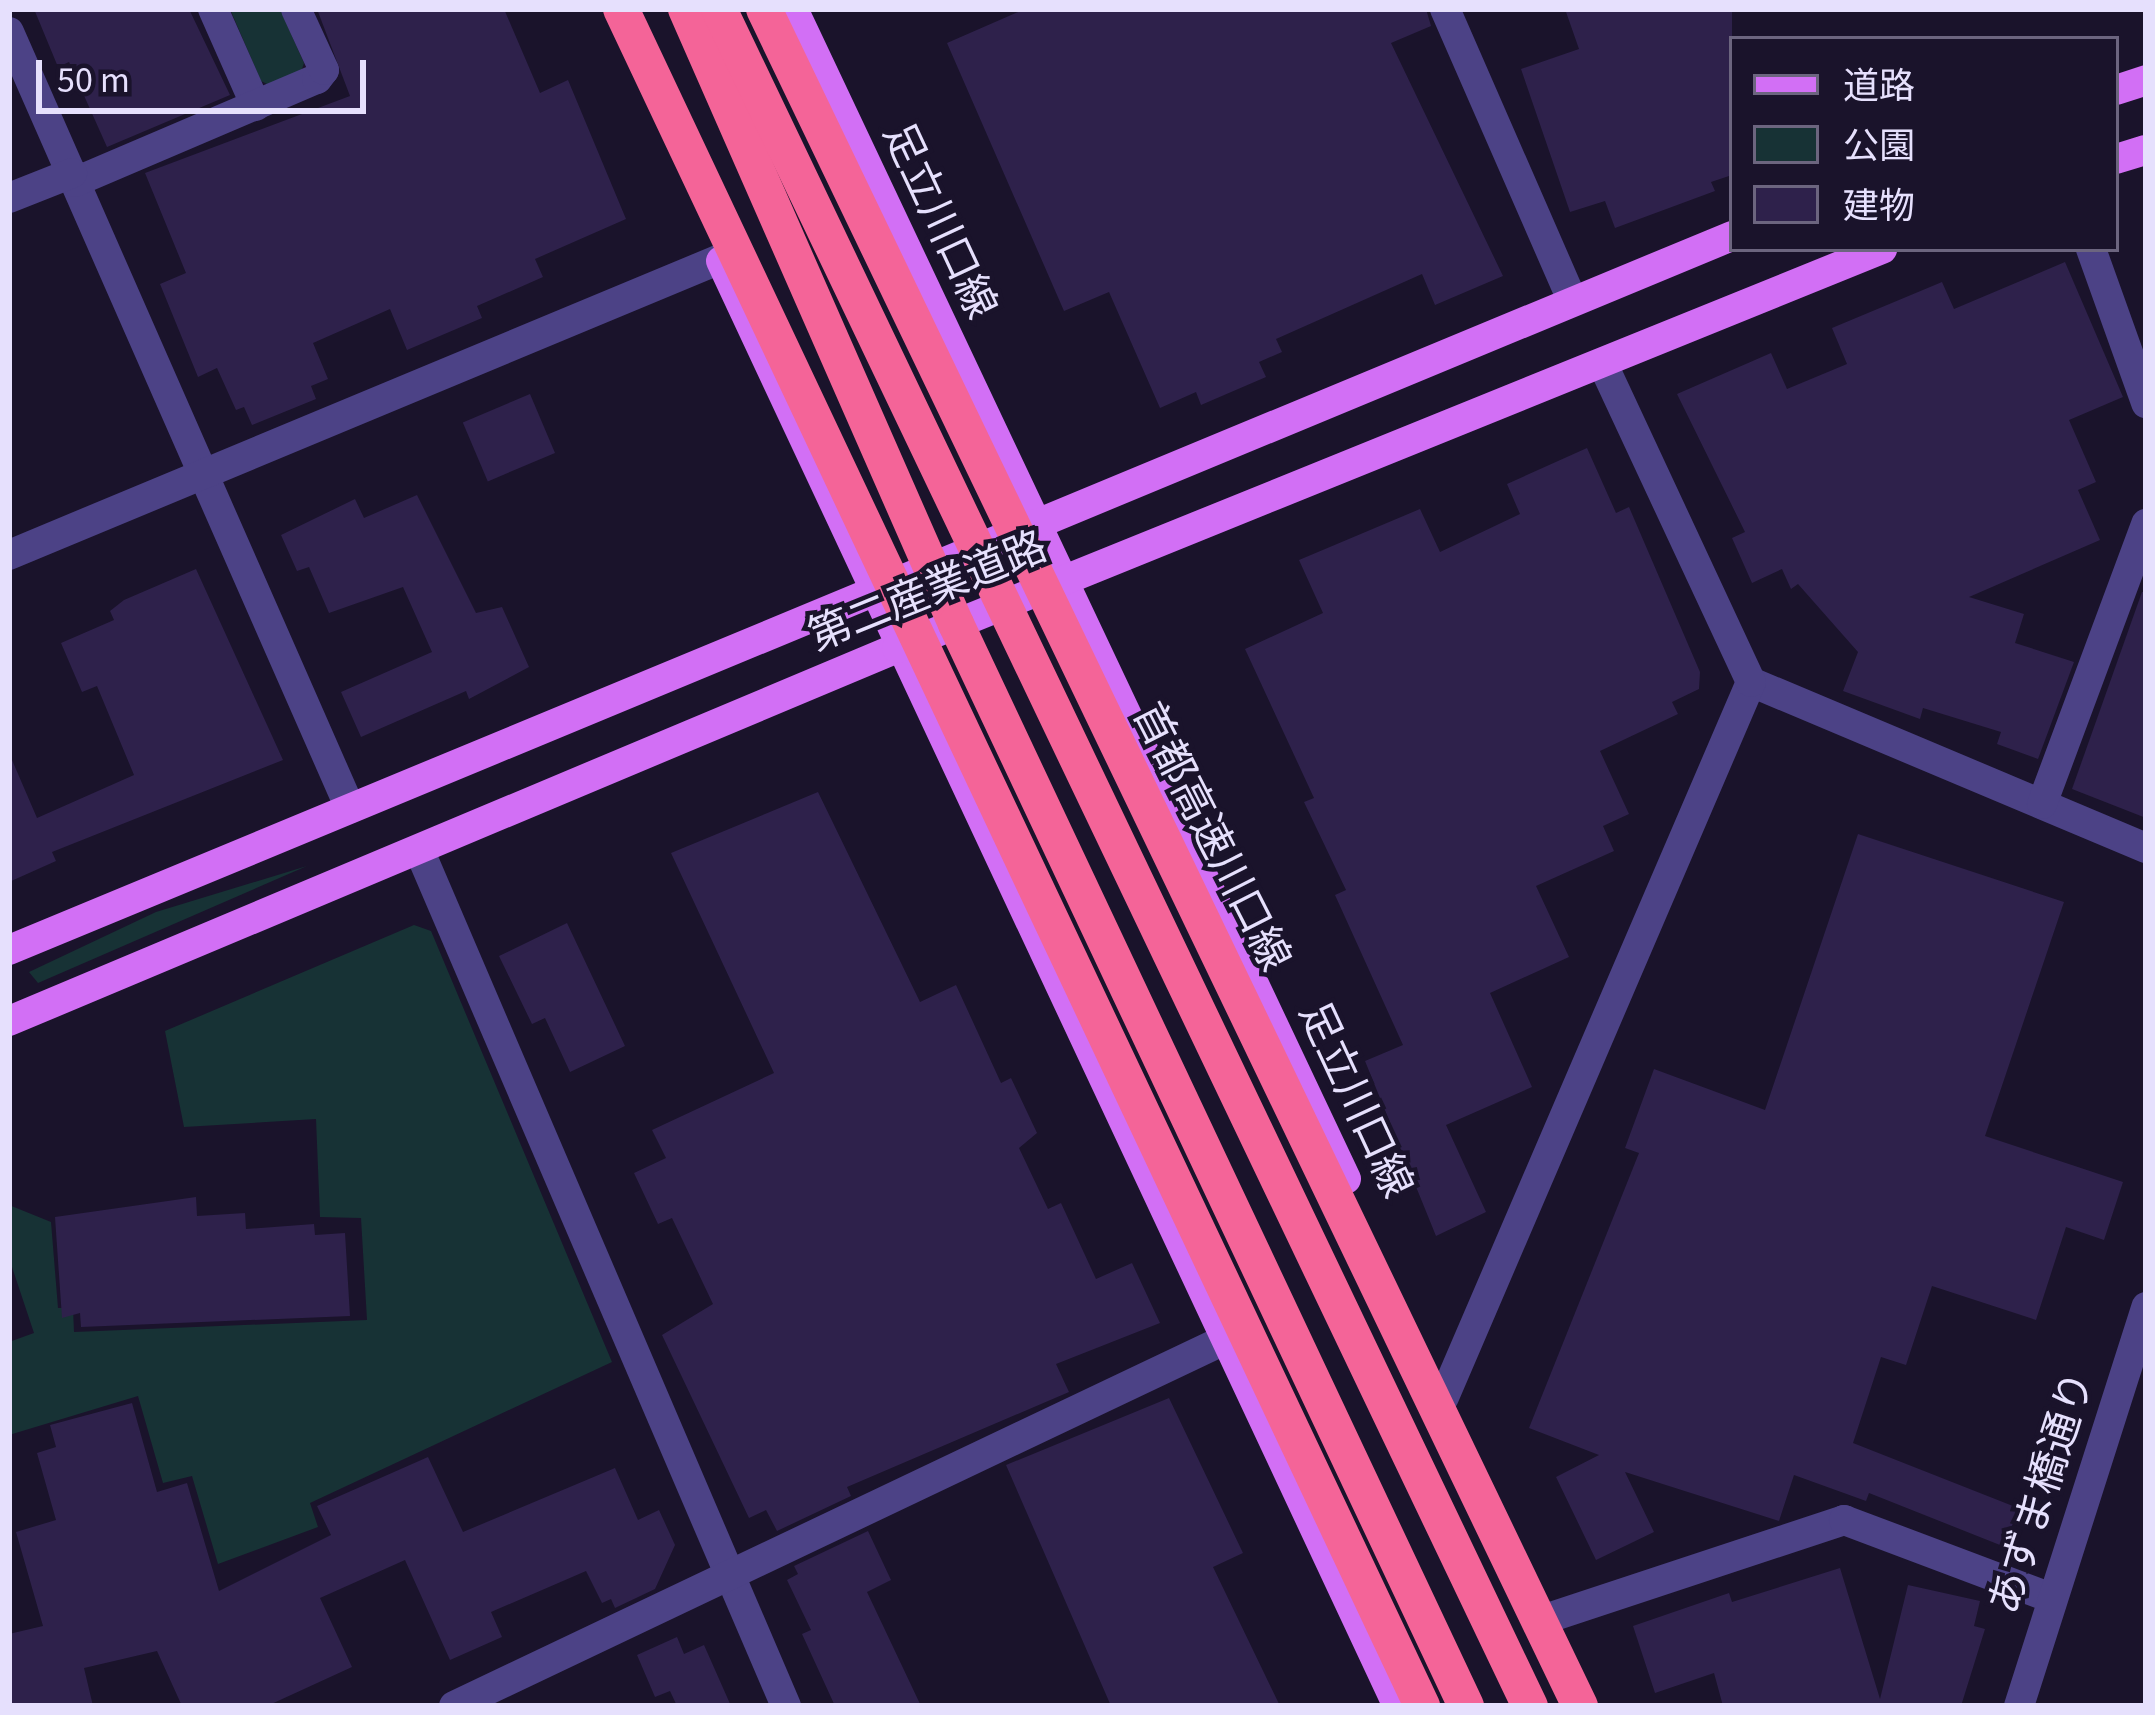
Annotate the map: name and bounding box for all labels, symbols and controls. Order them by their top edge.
scale bar [42,36,372,110]
legend [1729,36,2119,252]
text: 50 m [57,55,130,106]
text: 道路 [1843,61,1915,112]
street label: 足立川口線 [872,115,1006,327]
text: 公園 [1843,121,1915,172]
text: 建物 [1843,181,1915,232]
street label: 第二産業道路 [802,521,1054,663]
street label: 首都高速川口線 [1122,695,1300,979]
street label: 足立川口線 [1288,994,1422,1206]
street label: あずま橋通り [1979,1365,2105,1621]

